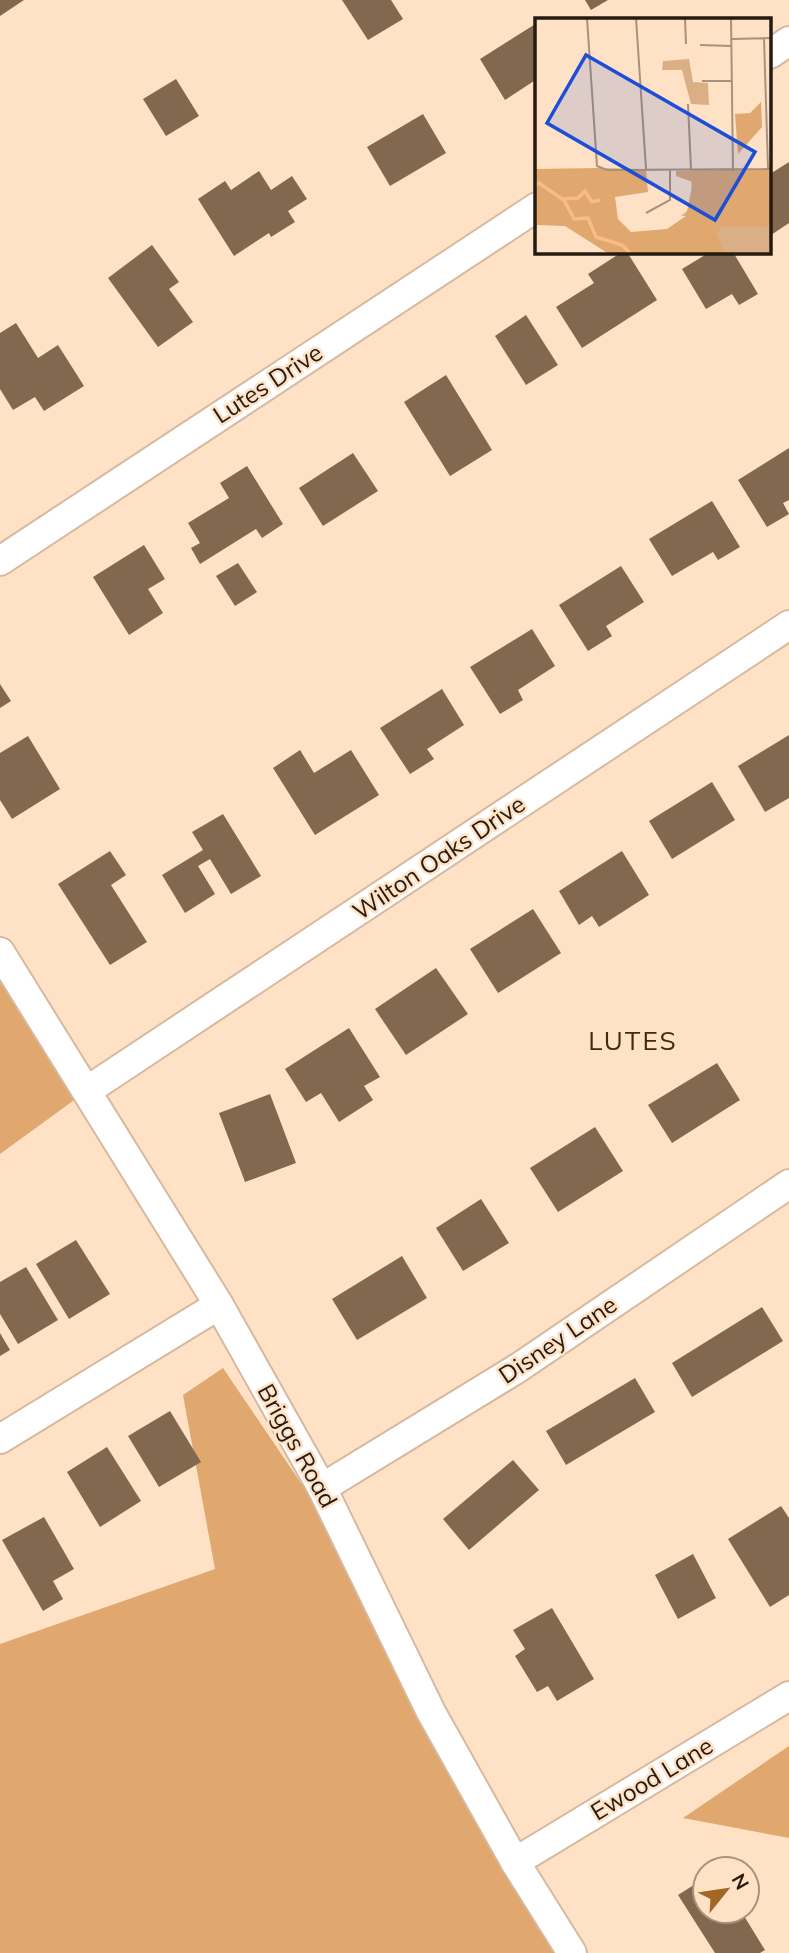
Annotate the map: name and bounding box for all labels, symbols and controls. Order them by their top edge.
inset map [535,18,772,254]
street label: Lutes Drive [207,337,328,430]
street label: Wilton Oaks Drive [346,788,530,926]
district label: LUTES [588,1024,678,1057]
street label: Disney Lane [493,1289,622,1390]
street label: Briggs Road [252,1378,344,1513]
street label: Ewood Lane [585,1730,718,1826]
north arrow [691,1855,761,1925]
text: N [727,1869,755,1894]

